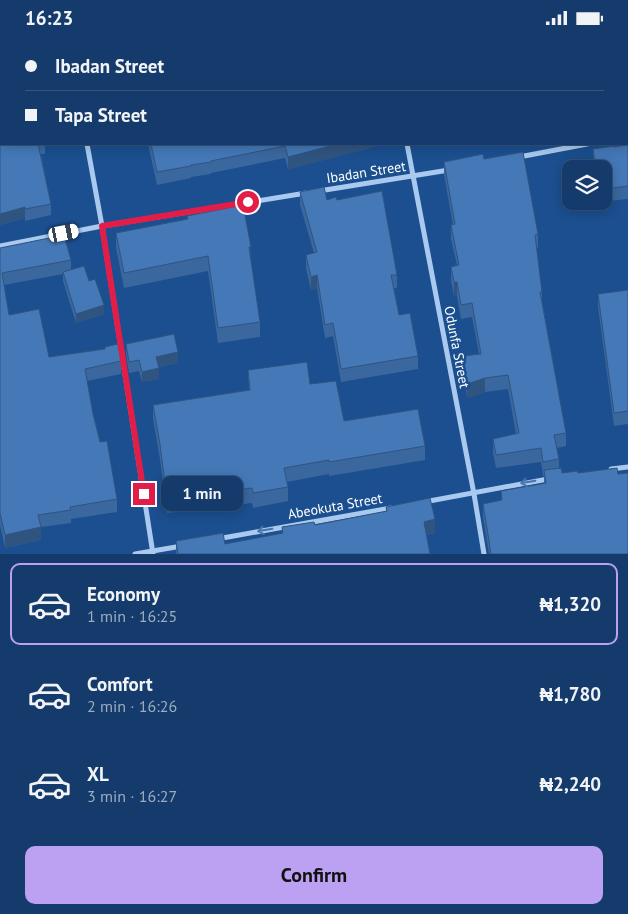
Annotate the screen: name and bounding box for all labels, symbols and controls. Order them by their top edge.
text: 16:23 [25,6,73,30]
text: Ibadan Street [55,54,164,78]
text: Tapa Street [55,103,147,127]
street label: Ibadan Street [325,157,407,187]
map controls [562,160,612,210]
button: layers [562,160,612,210]
route start [237,191,259,213]
car [47,223,80,243]
street label: Odunfa Street [440,304,474,390]
callout: 1 min [162,477,244,511]
one-way arrow [520,478,536,488]
route end [133,483,155,505]
text: 1 min [182,483,222,503]
street label: Abeokuta Street [286,489,384,523]
one-way arrow [257,526,273,536]
icon: car [27,582,72,627]
text: Economy [87,582,160,606]
text: ₦1,320 [539,592,601,616]
text: 1 min · 16:25 [87,606,177,626]
icon: car [27,672,72,717]
text: Comfort [87,672,153,696]
text: ₦1,780 [539,682,601,706]
text: 2 min · 16:26 [87,696,177,716]
icon: car [27,762,72,807]
text: XL [87,762,109,786]
text: ₦2,240 [539,772,601,796]
text: 3 min · 16:27 [87,786,177,806]
button: Confirm [25,846,603,904]

